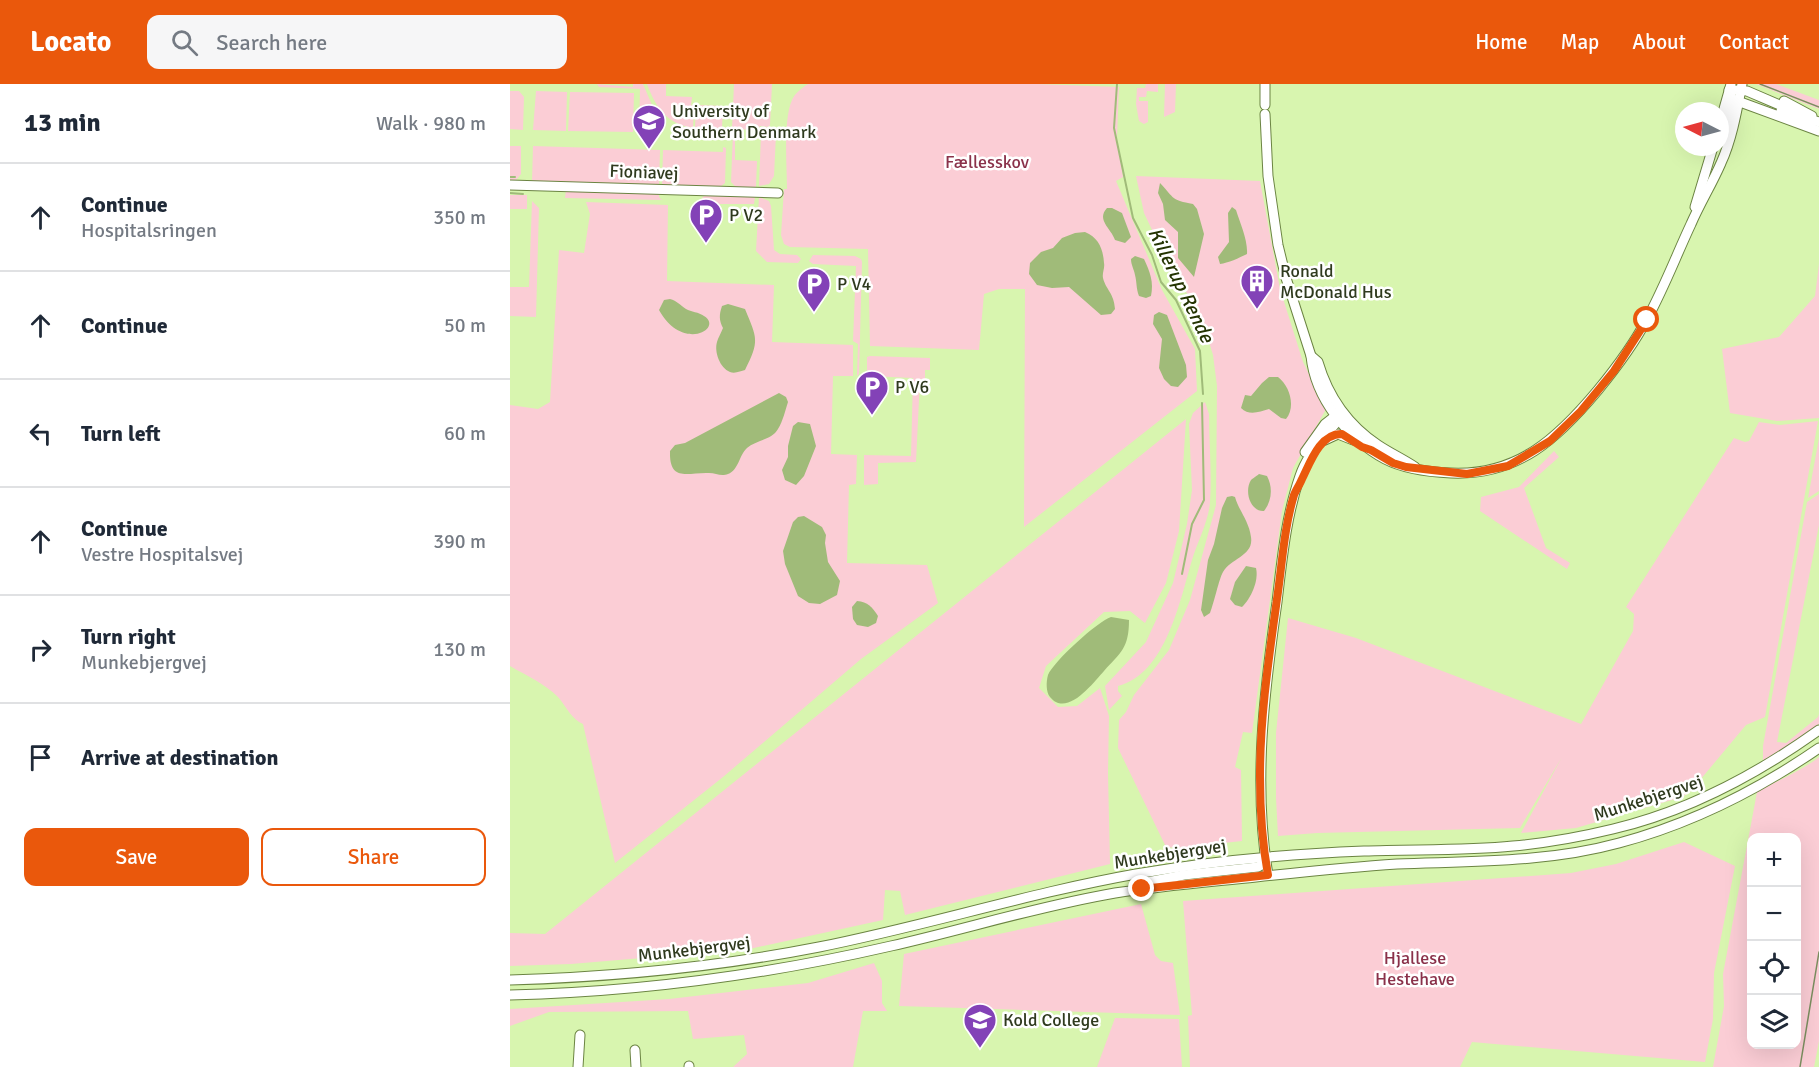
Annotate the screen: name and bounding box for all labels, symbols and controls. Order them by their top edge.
search box [147,15,567,69]
text: Locato [30,25,111,59]
icon: search [168,26,201,59]
text: Search here [216,29,327,56]
text: Home [1475,29,1528,55]
text: Map [1561,29,1599,55]
text: About [1632,29,1686,55]
text: Contact [1719,29,1789,55]
place label: University of Southern Denmark [672,100,816,143]
north arrow [1675,102,1729,156]
school or university icon: University of Southern Denmark [631,103,667,150]
text: 13 min [24,107,101,139]
text: Walk · 980 m [376,111,486,136]
park label: Fællesskov [945,151,1030,173]
street label: Fioniavej [609,160,679,184]
text: Continue [81,191,168,218]
parking icon: P V2 [688,197,724,244]
icon: ahead [24,201,57,234]
place label: P V2 [729,204,763,226]
text: 350 m [433,205,486,230]
text: Hospitalsringen [81,218,217,243]
water label: Killerup Rende [1142,223,1220,348]
place label: Ronald McDonald Hus [1280,260,1392,303]
building icon: Ronald McDonald Hus [1239,263,1275,310]
parking icon: P V4 [796,266,832,313]
place label: P V4 [837,273,872,295]
route start [1633,306,1659,332]
icon: ahead [24,309,57,342]
text: Continue [81,312,168,339]
text: 50 m [444,313,486,338]
parking icon: P V6 [854,369,890,416]
place label: P V6 [895,376,929,398]
icon: left [24,417,57,450]
text: Turn left [81,420,161,447]
text: 60 m [444,421,486,446]
text: Continue [81,515,168,542]
icon: ahead [24,525,57,558]
text: 390 m [433,529,486,554]
text: Vestre Hospitalsvej [81,542,243,567]
text: Turn right [81,623,176,650]
icon: right [24,633,57,666]
text: 130 m [433,637,486,662]
text: Munkebjergvej [81,650,207,675]
icon: arrive [24,741,57,774]
text: Arrive at destination [81,744,278,771]
street label: Munkebjergvej [1591,770,1705,826]
button: Save [24,828,249,886]
button: Share [261,828,486,886]
map controls [1747,833,1801,1049]
button: + [1747,833,1801,887]
street label: Munkebjergvej [1112,834,1228,874]
route end [1128,875,1154,901]
button: − [1747,887,1801,941]
street label: Munkebjergvej [636,931,752,967]
button: locate [1747,941,1801,995]
park label: Hjallese Hestehave [1375,947,1455,990]
button: layers [1747,995,1801,1049]
school or university icon: Kold College [962,1002,998,1049]
place label: Kold College [1003,1009,1099,1031]

